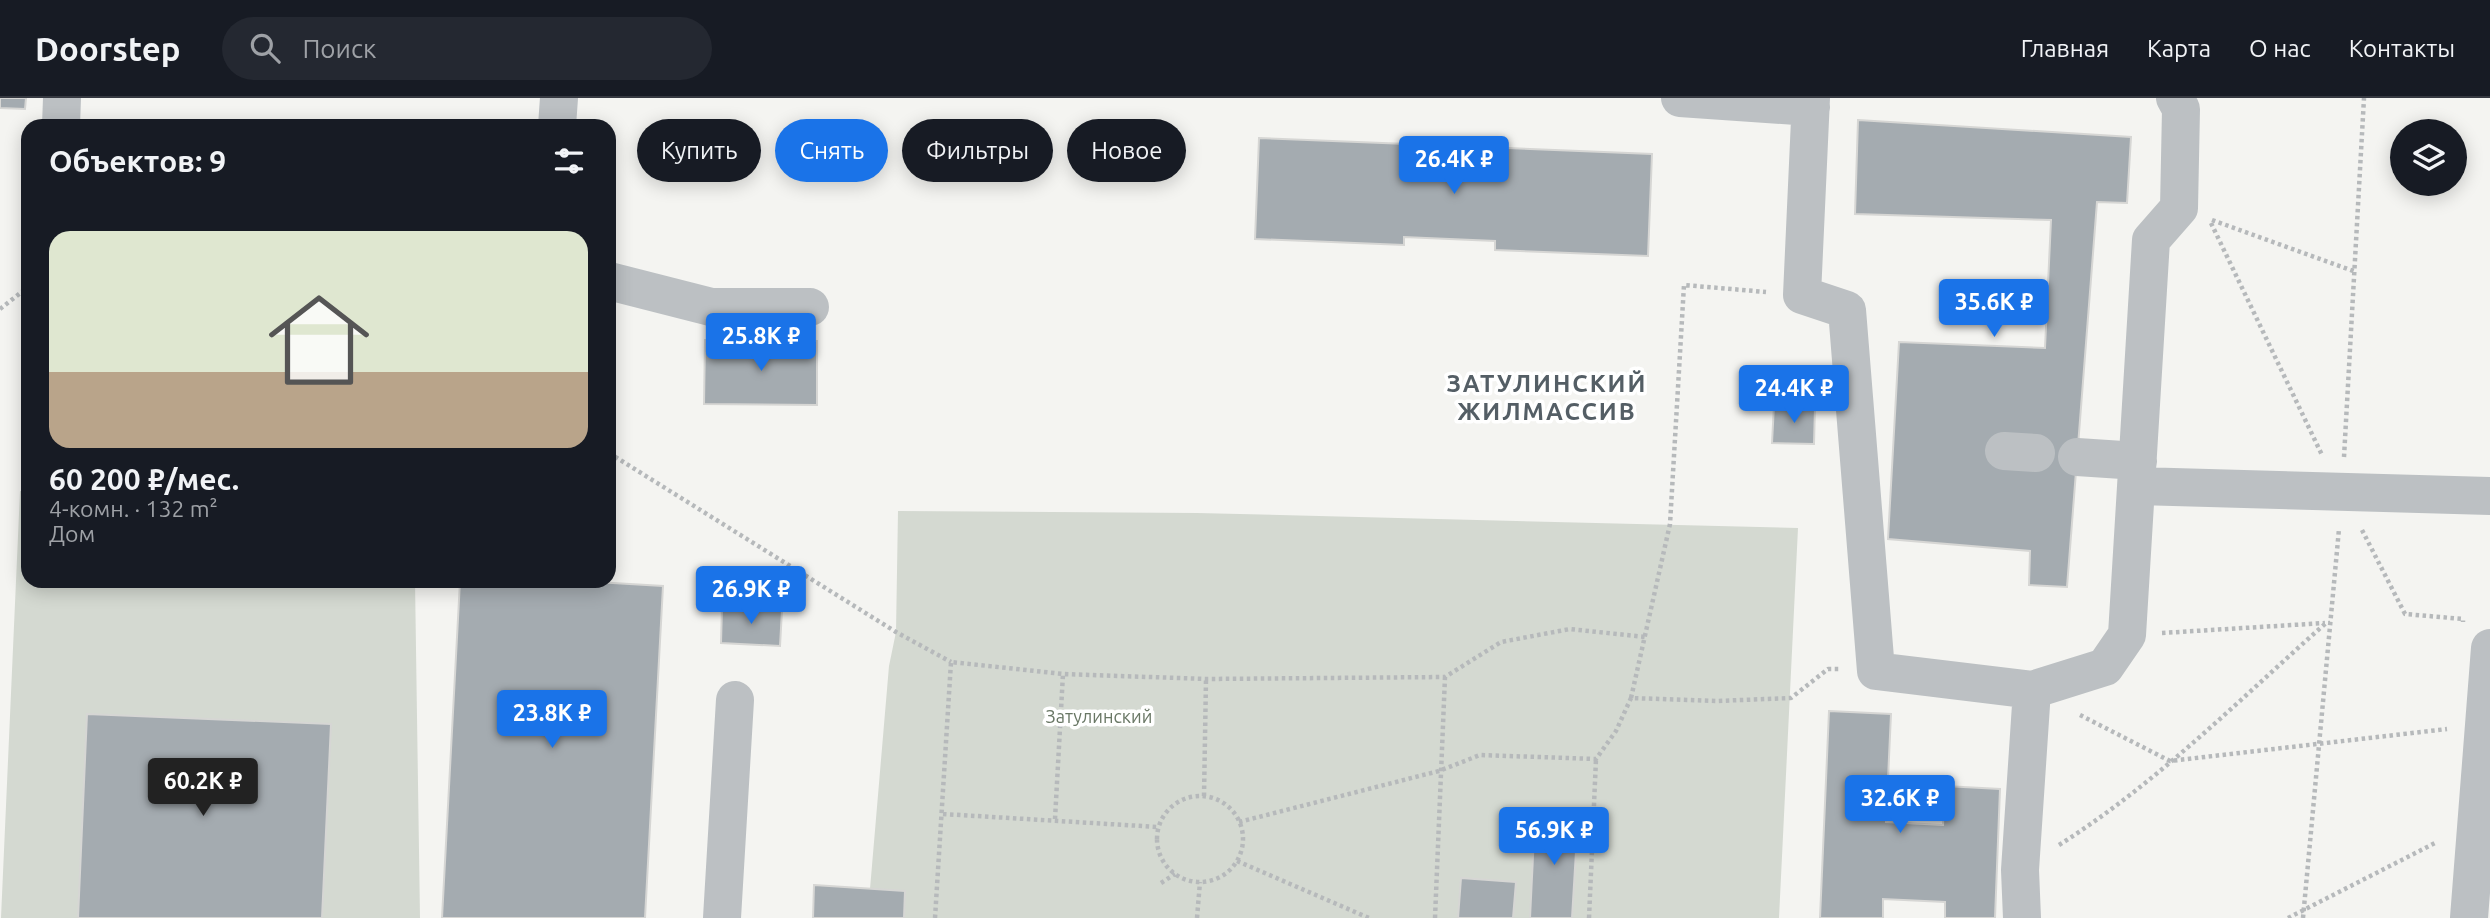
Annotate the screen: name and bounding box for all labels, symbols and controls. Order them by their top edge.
search box [222,17,712,80]
icon: search [246,29,284,67]
text: Doorstep [35,30,180,67]
text: Поиск [302,34,376,63]
text: Главная [2021,35,2109,62]
text: Карта [2147,35,2211,62]
text: О нас [2249,35,2311,62]
text: Контакты [2349,35,2455,62]
chip: Купить [637,119,761,182]
chip: Снять [775,119,888,182]
chip: Фильтры [902,119,1053,182]
chip: Новое [1067,119,1186,182]
map controls [2390,119,2467,196]
button: layers [2390,119,2467,196]
pin: 26.4K ₽ [1389,136,1519,196]
icon: filters [550,142,588,180]
text: Объектов: 9 [49,144,226,178]
text: 26.4K ₽ [1415,146,1493,171]
icon: home [256,277,382,403]
pin: 35.6K ₽ [1929,280,2059,339]
text: 35.6K ₽ [1955,289,2033,314]
pin: 25.8K ₽ [696,314,826,373]
text: 25.8K ₽ [722,323,800,348]
pin: 24.4K ₽ [1729,366,1859,425]
district label: ЗАТУЛИНСКИЙ ЖИЛМАССИВ [1447,370,1647,425]
text: 24.4K ₽ [1755,375,1833,400]
text: 60 200 ₽/мес. [49,462,239,496]
text: 4-комн. · 132 m² [49,496,218,521]
text: Дом [49,521,95,546]
pin: 26.9K ₽ [686,566,816,626]
text: 26.9K ₽ [712,576,790,601]
pin: 23.8K ₽ [487,690,617,750]
text: 23.8K ₽ [513,700,591,725]
park label: Затулинский [1046,706,1152,726]
pin: 60.2K ₽ [138,758,268,818]
text: 60.2K ₽ [164,768,242,793]
pin: 32.6K ₽ [1835,776,1965,835]
text: 32.6K ₽ [1861,785,1939,810]
pin: 56.9K ₽ [1489,808,1619,867]
text: 56.9K ₽ [1515,817,1593,842]

